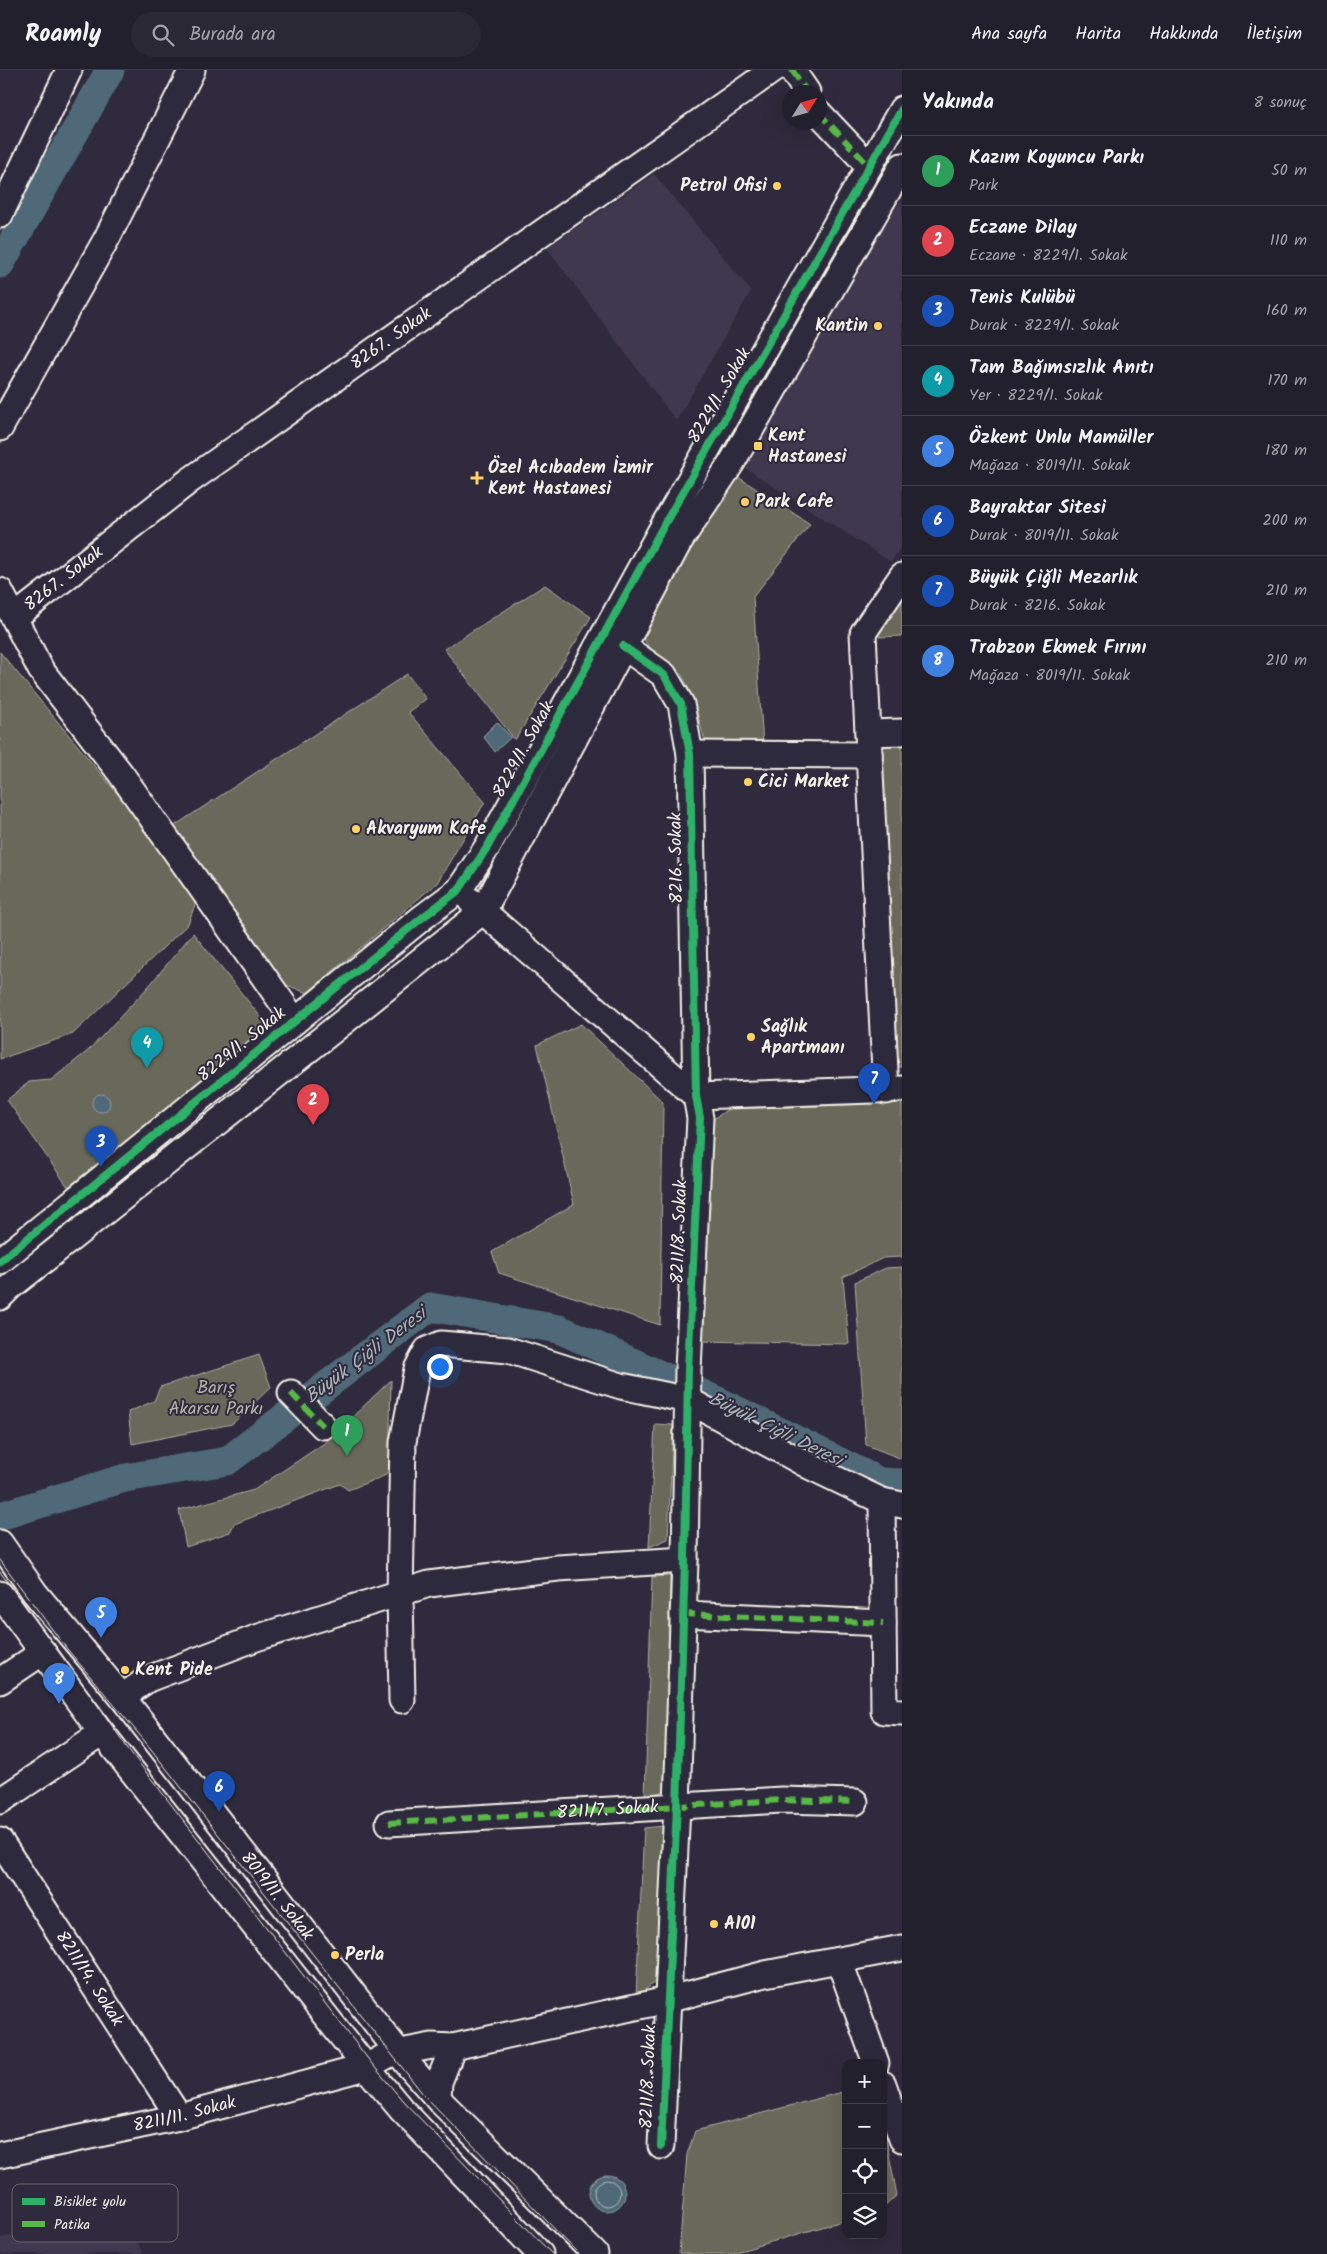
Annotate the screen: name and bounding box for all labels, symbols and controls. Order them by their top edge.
search box [131,12,481,57]
text: Roamly [25,15,101,54]
text: Burada ara [189,20,276,50]
text: Ana sayfa [971,20,1047,49]
text: Harita [1075,20,1121,49]
text: Hakkında [1149,20,1218,49]
text: İletişim [1246,20,1302,49]
icon: search [149,21,177,49]
north arrow [782,85,827,130]
text: Yakında [922,86,994,119]
text: 8 sonuç [1254,90,1307,115]
text: Kazım Koyuncu Parkı [969,143,1144,173]
text: 1 [936,158,940,183]
text: 50 m [1271,158,1307,183]
place label: Petrol Ofisi [680,172,767,201]
text: Park [969,173,998,198]
marker: Petrol Ofisi [771,180,783,192]
text: Eczane Dilay [969,213,1077,243]
text: 2 [933,228,943,253]
text: 110 m [1270,228,1307,253]
text: Eczane · 8229/1. Sokak [969,243,1128,268]
text: Tenis Kulübü [969,283,1075,313]
text: 3 [934,298,942,323]
text: 160 m [1266,298,1307,323]
street label: 8267. Sokak [344,299,438,378]
place label: Kantin [815,312,868,341]
text: Durak · 8229/1. Sokak [969,313,1119,338]
marker: Kantin [872,320,884,332]
street label: 8229/1. Sokak [681,342,760,450]
text: Tam Bağımsızlık Anıtı [969,353,1153,383]
text: 4 [934,368,942,393]
text: 170 m [1267,368,1307,393]
text: Yer · 8229/1. Sokak [969,383,1103,408]
place label: Kent Hastanesi [768,422,847,472]
text: Özkent Unlu Mamüller [969,423,1153,453]
text: 5 [934,438,942,463]
text: 180 m [1265,438,1307,463]
marker: Kent Hastanesi [752,440,764,452]
text: Mağaza · 8019/11. Sokak [969,453,1130,478]
place label: Özel Acıbadem İzmir Kent Hastanesi [488,454,654,504]
marker: Özel Acıbadem İzmir Kent Hastanesi [470,471,484,485]
place label: Park Cafe [755,488,833,517]
text: Bayraktar Sitesi [969,493,1106,523]
marker: Park Cafe [739,496,751,508]
text: 6 [934,508,942,533]
text: 200 m [1263,508,1307,533]
text: Durak · 8019/11. Sokak [969,523,1119,548]
street label: 8267. Sokak [18,538,110,619]
text: Büyük Çiğli Mezarlık [969,563,1137,593]
text: 7 [934,578,942,603]
text: 210 m [1266,578,1307,603]
text: Durak · 8216. Sokak [969,593,1105,618]
text: Trabzon Ekmek Fırını [969,633,1146,663]
text: 8 [933,648,943,673]
text: 210 m [1266,648,1307,673]
text: Mağaza · 8019/11. Sokak [969,663,1130,688]
street label: 8229/1. Sokak [485,696,563,804]
place label: Cici Market [758,768,850,797]
marker: Cici Market [742,776,754,788]
street label: 8216. Sokak [662,811,692,904]
place label: Akvaryum Kafe [366,815,486,844]
marker: Akvaryum Kafe [350,823,362,835]
street label: 8229/1. Sokak [191,1000,293,1090]
place label: Sağlık Apartmanı [761,1013,845,1063]
pin: 4 [131,1027,163,1068]
marker: Sağlık Apartmanı [745,1031,757,1043]
pin: 7 [858,1063,890,1104]
pin: 2 [297,1084,329,1125]
pin: 3 [85,1126,117,1167]
street label: 8211/8. Sokak [664,1179,696,1285]
water label: Büyük Çiğli Deresi [299,1297,437,1412]
your location [427,1354,453,1380]
park label: Barış Akarsu Parkı [169,1374,263,1424]
water label: Büyük Çiğli Deresi [703,1385,851,1477]
pin: 1 [331,1415,363,1456]
pin: 5 [85,1597,117,1638]
place label: Kent Pide [135,1656,213,1685]
pin: 8 [43,1663,75,1704]
marker: Kent Pide [119,1664,131,1676]
pin: 6 [203,1771,235,1812]
street label: 8211/7. Sokak [556,1793,660,1828]
street label: 8019/11. Sokak [233,1845,322,1948]
place label: A101 [724,1910,756,1939]
marker: A101 [708,1918,720,1930]
street label: 8211/14. Sokak [47,1925,131,2033]
place label: Perla [345,1941,384,1970]
marker: Perla [329,1949,341,1961]
street label: 8211/8. Sokak [633,2024,665,2130]
map controls [842,2059,887,2239]
button: + [842,2059,887,2104]
street label: 8211/11. Sokak [131,2088,240,2141]
button: − [842,2104,887,2149]
button: locate [842,2149,887,2194]
legend [12,2184,178,2242]
text: Bisiklet yolu [54,2191,126,2213]
button: layers [842,2194,887,2239]
text: Patika [54,2214,90,2236]

